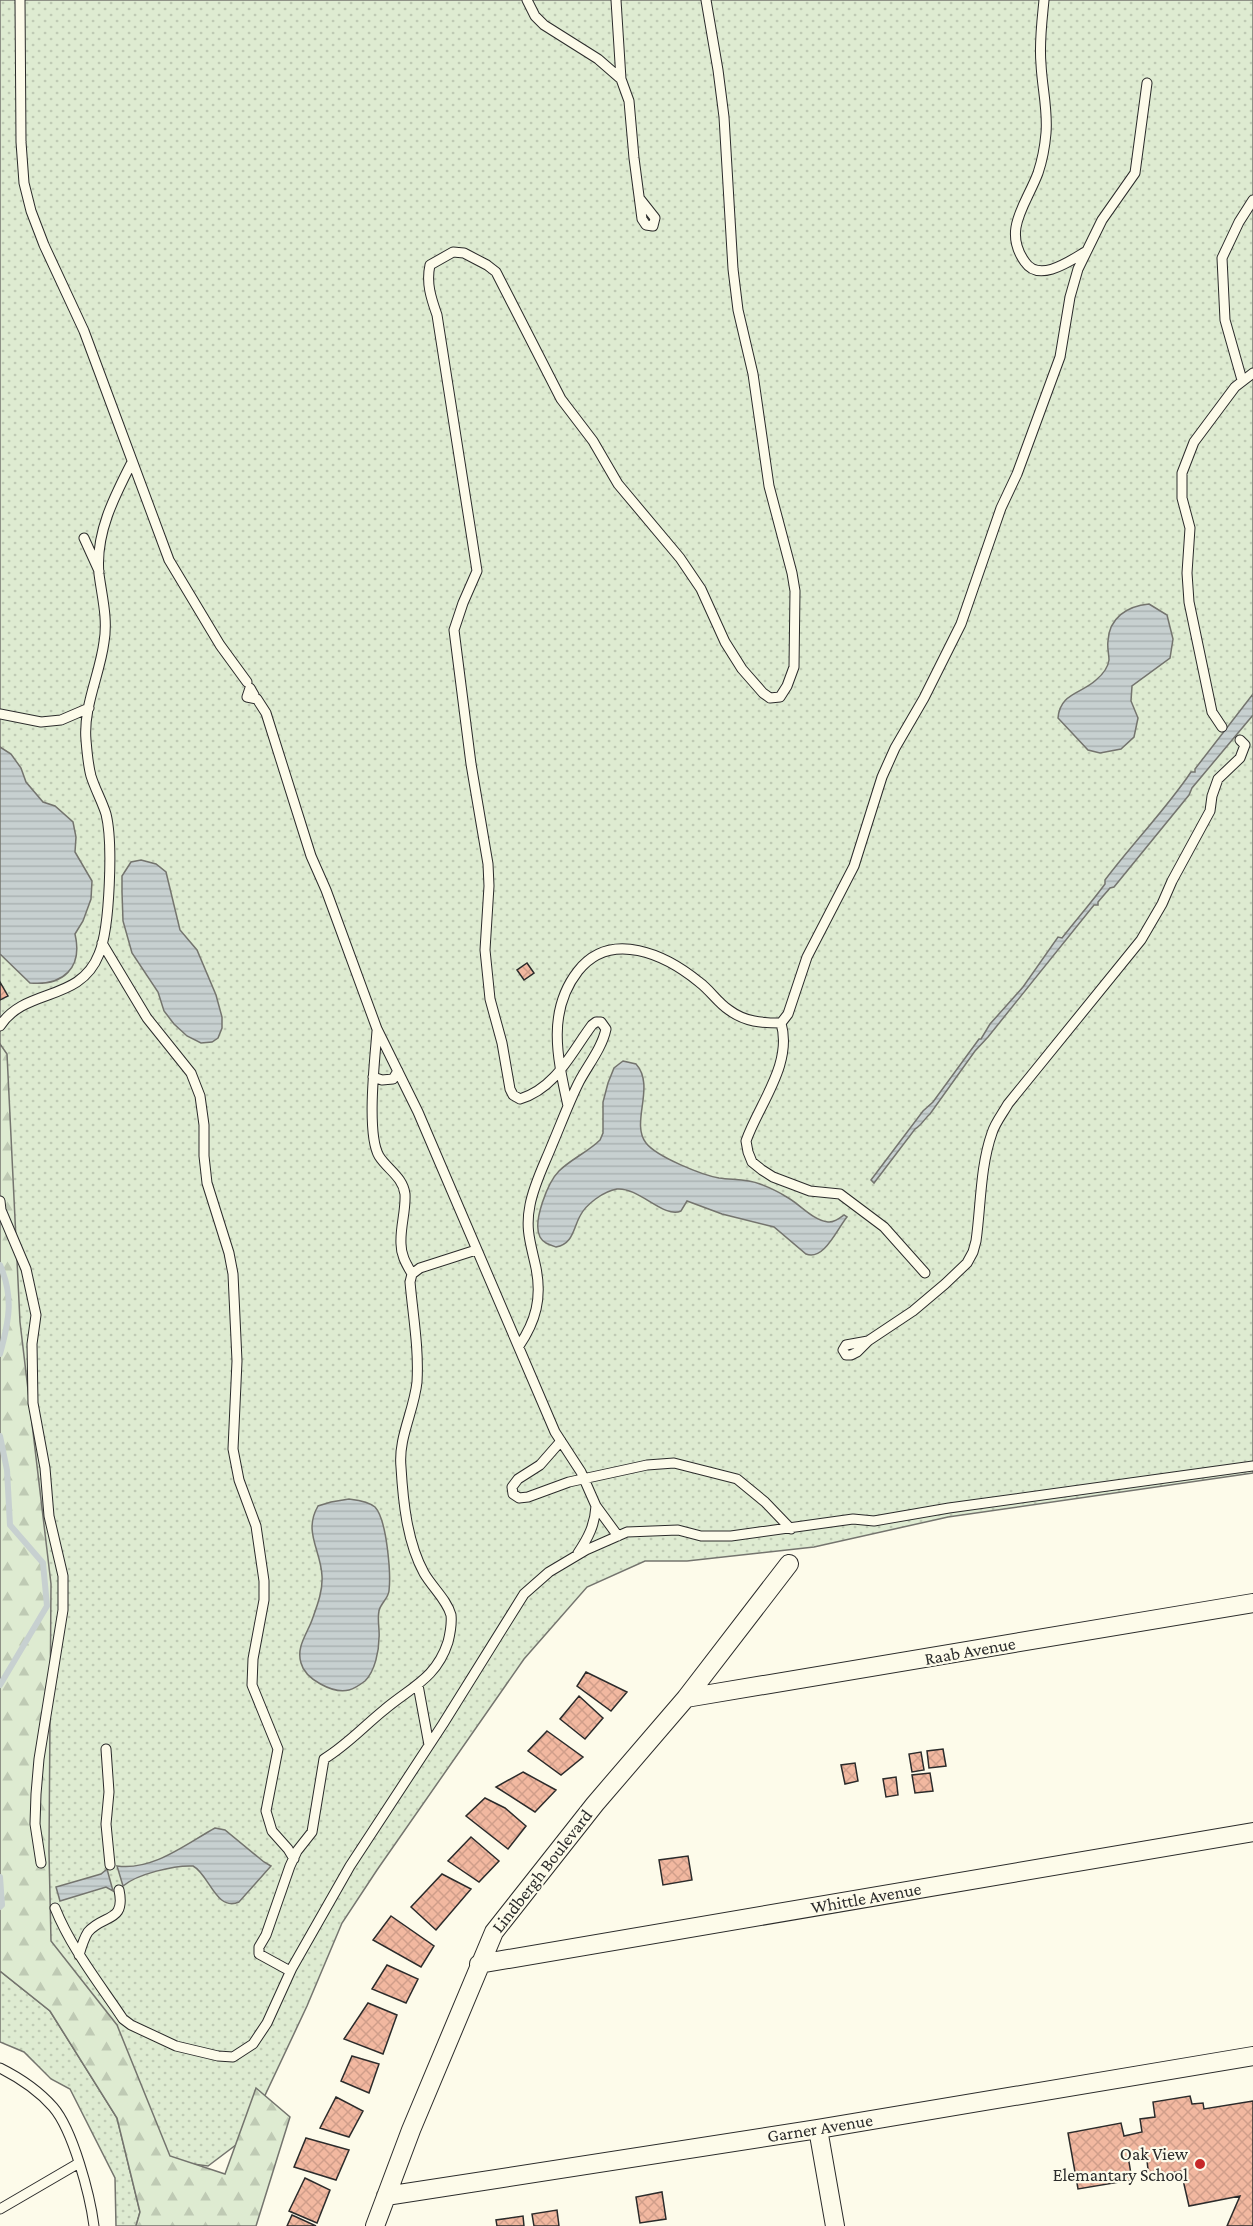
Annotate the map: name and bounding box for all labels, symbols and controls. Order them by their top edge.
street label: Raab Avenue [923,1633,1017,1669]
street label: Lindbergh Boulevard [488,1805,597,1937]
street label: Whittle Avenue [809,1878,923,1918]
street label: Garner Avenue [766,2110,874,2146]
place label: Oak View Elemantary School [1053,2144,1189,2185]
marker: Oak View Elemantary School [1193,2157,1207,2171]

